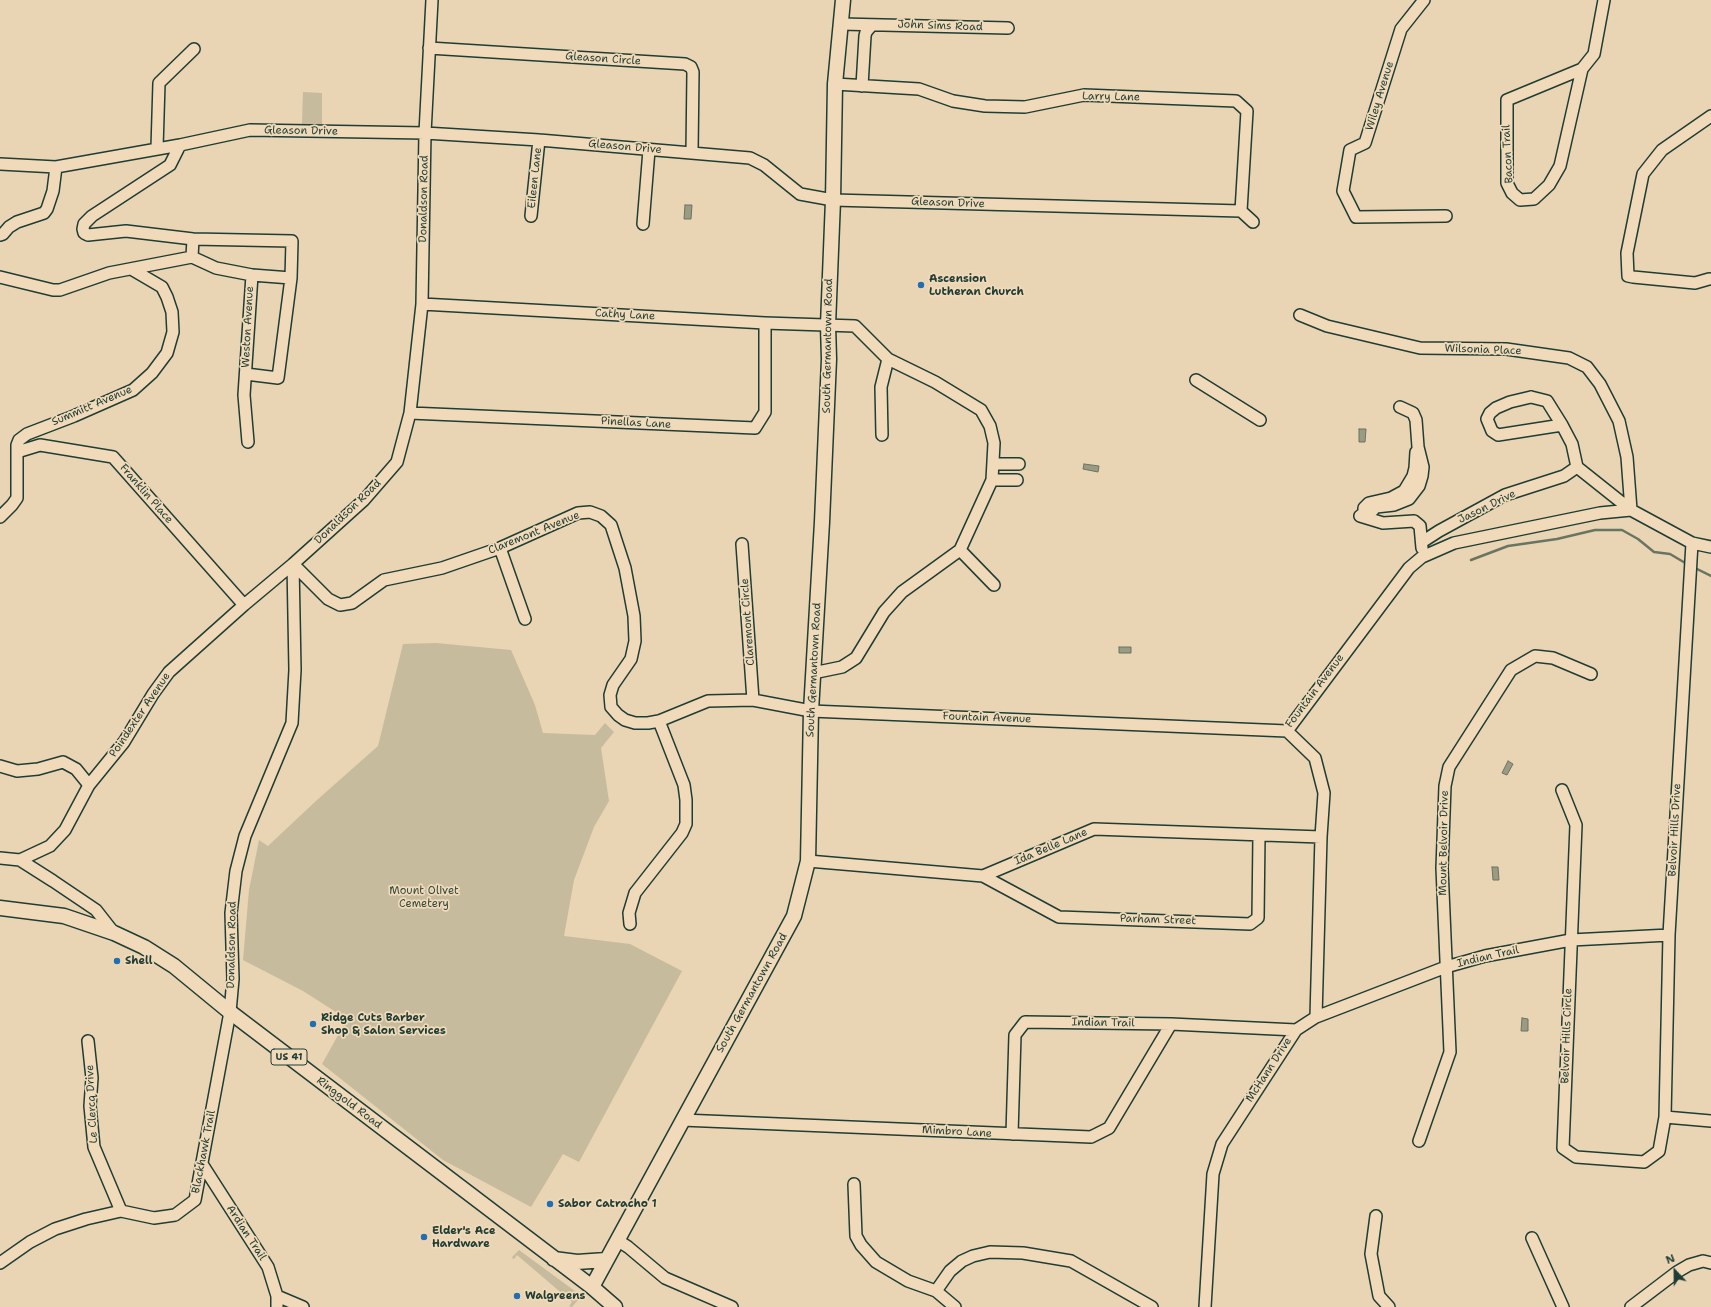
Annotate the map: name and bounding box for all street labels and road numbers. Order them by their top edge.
street label: John Sims Road [897,18,983,34]
street label: Gleason Circle [565,50,641,68]
street label: Wiley Avenue [1363,60,1397,132]
street label: Larry Lane [1082,90,1140,104]
street label: Gleason Drive [264,124,338,138]
street label: Bacon Trail [1500,124,1516,184]
street label: Gleason Drive [588,137,662,157]
street label: Eileen Lane [525,147,545,209]
street label: Donaldson Road [417,155,431,243]
street label: Gleason Drive [911,195,985,211]
street label: South Germantown Road [820,278,836,414]
street label: Weston Avenue [239,286,257,368]
street label: Cathy Lane [595,307,655,323]
street label: Wilsonia Place [1444,342,1522,358]
street label: Summitt Avenue [50,383,134,429]
street label: Pinellas Lane [601,415,671,431]
street label: Franklin Place [117,462,175,526]
street label: Donaldson Road [312,477,384,547]
street label: Jason Drive [1456,487,1518,527]
street label: Claremont Avenue [486,509,582,557]
street label: Claremont Circle [738,578,758,666]
street label: South Germantown Road [804,602,824,738]
street label: Fountain Avenue [1283,652,1347,730]
street label: Poindexter Avenue [107,670,173,760]
street label: Fountain Avenue [942,710,1032,726]
street label: Belvoir Hills Drive [1666,783,1684,877]
street label: Mount Belvoir Drive [1436,790,1452,896]
street label: Ida Belle Lane [1013,826,1089,868]
street label: Donaldson Road [225,901,239,989]
street label: Parham Street [1120,912,1196,928]
street label: South Germantown Road [714,931,790,1055]
street label: Indian Trail [1456,943,1520,971]
street label: Belvoir Hills Circle [1559,988,1575,1084]
street label: Indian Trail [1071,1016,1135,1030]
street label: McHann Drive [1243,1035,1295,1105]
road number: US 41 [271,1049,307,1065]
street label: Le Clercq Drive [83,1064,101,1144]
street label: Ringgold Road [314,1074,384,1132]
street label: Blackhawk Trail [189,1109,219,1195]
street label: Mimbro Lane [922,1124,992,1140]
street label: Ardian Trail [223,1203,269,1263]

